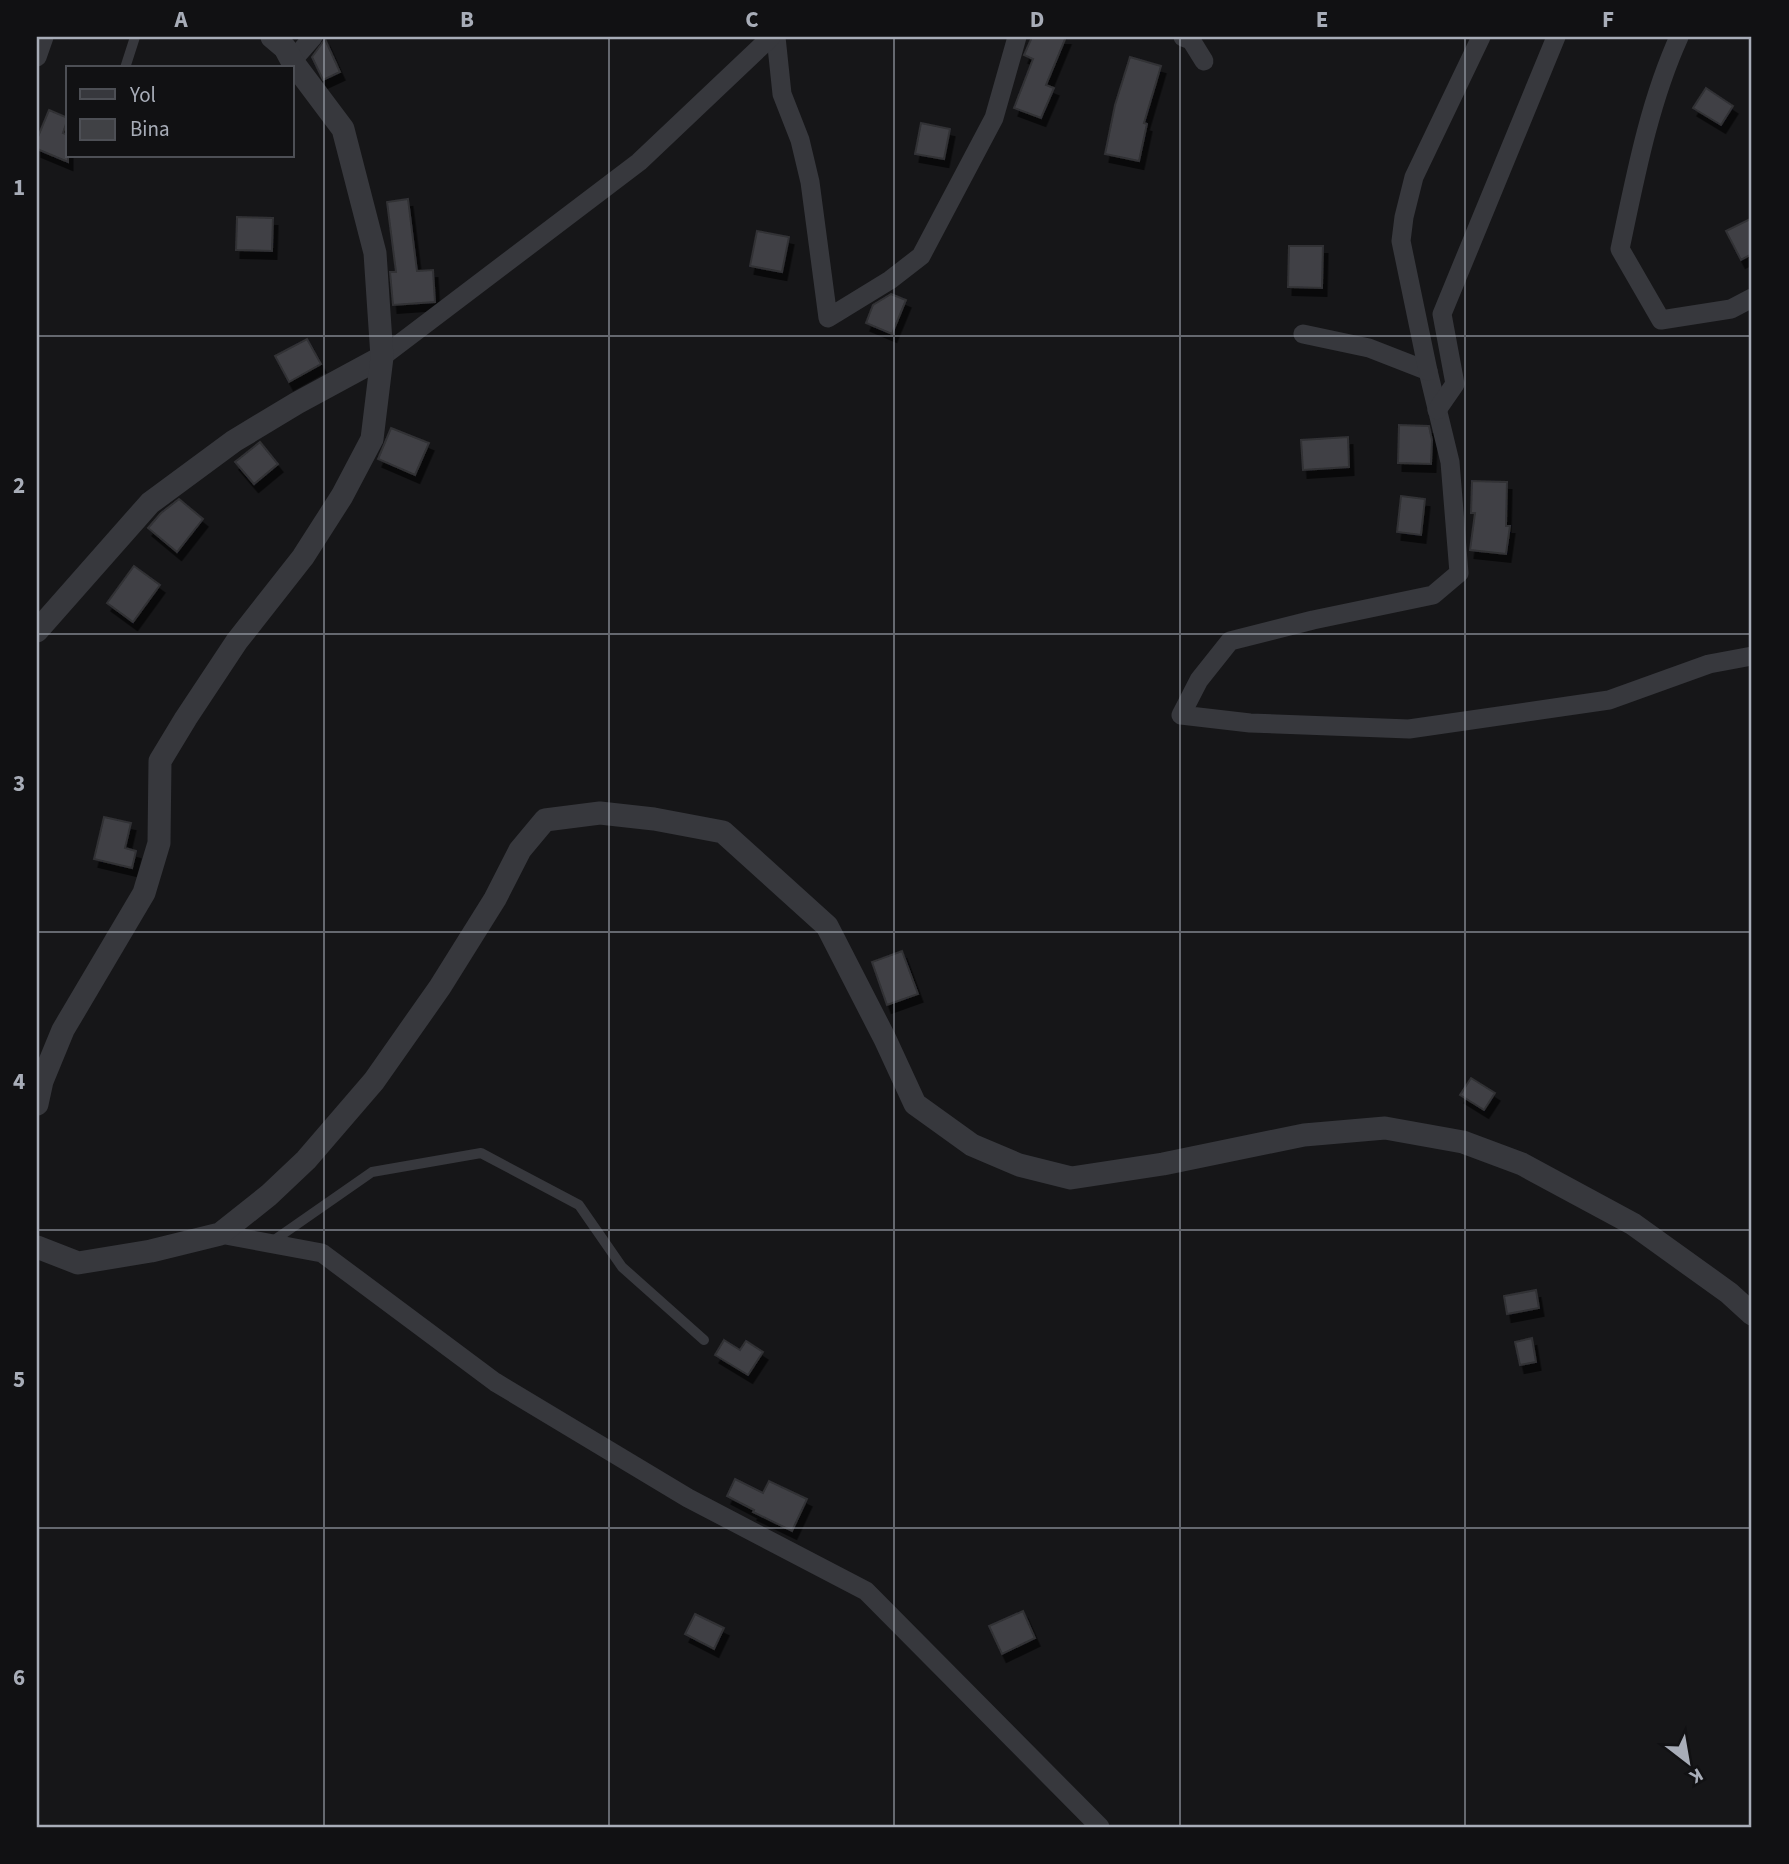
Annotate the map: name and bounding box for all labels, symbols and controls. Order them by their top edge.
text: A [173,3,188,36]
text: B [460,3,474,36]
text: C [745,3,759,36]
text: D [1030,3,1044,36]
text: E [1316,3,1328,36]
text: F [1602,3,1614,36]
legend [66,66,294,158]
text: Yol [129,80,156,110]
text: Bina [130,114,170,144]
text: 1 [13,171,25,204]
text: 2 [13,469,25,502]
text: 3 [13,767,25,800]
text: 4 [13,1065,25,1098]
text: 5 [13,1363,25,1396]
text: 6 [13,1661,25,1694]
north arrow [1652,1728,1722,1798]
text: K [1684,1761,1708,1790]

